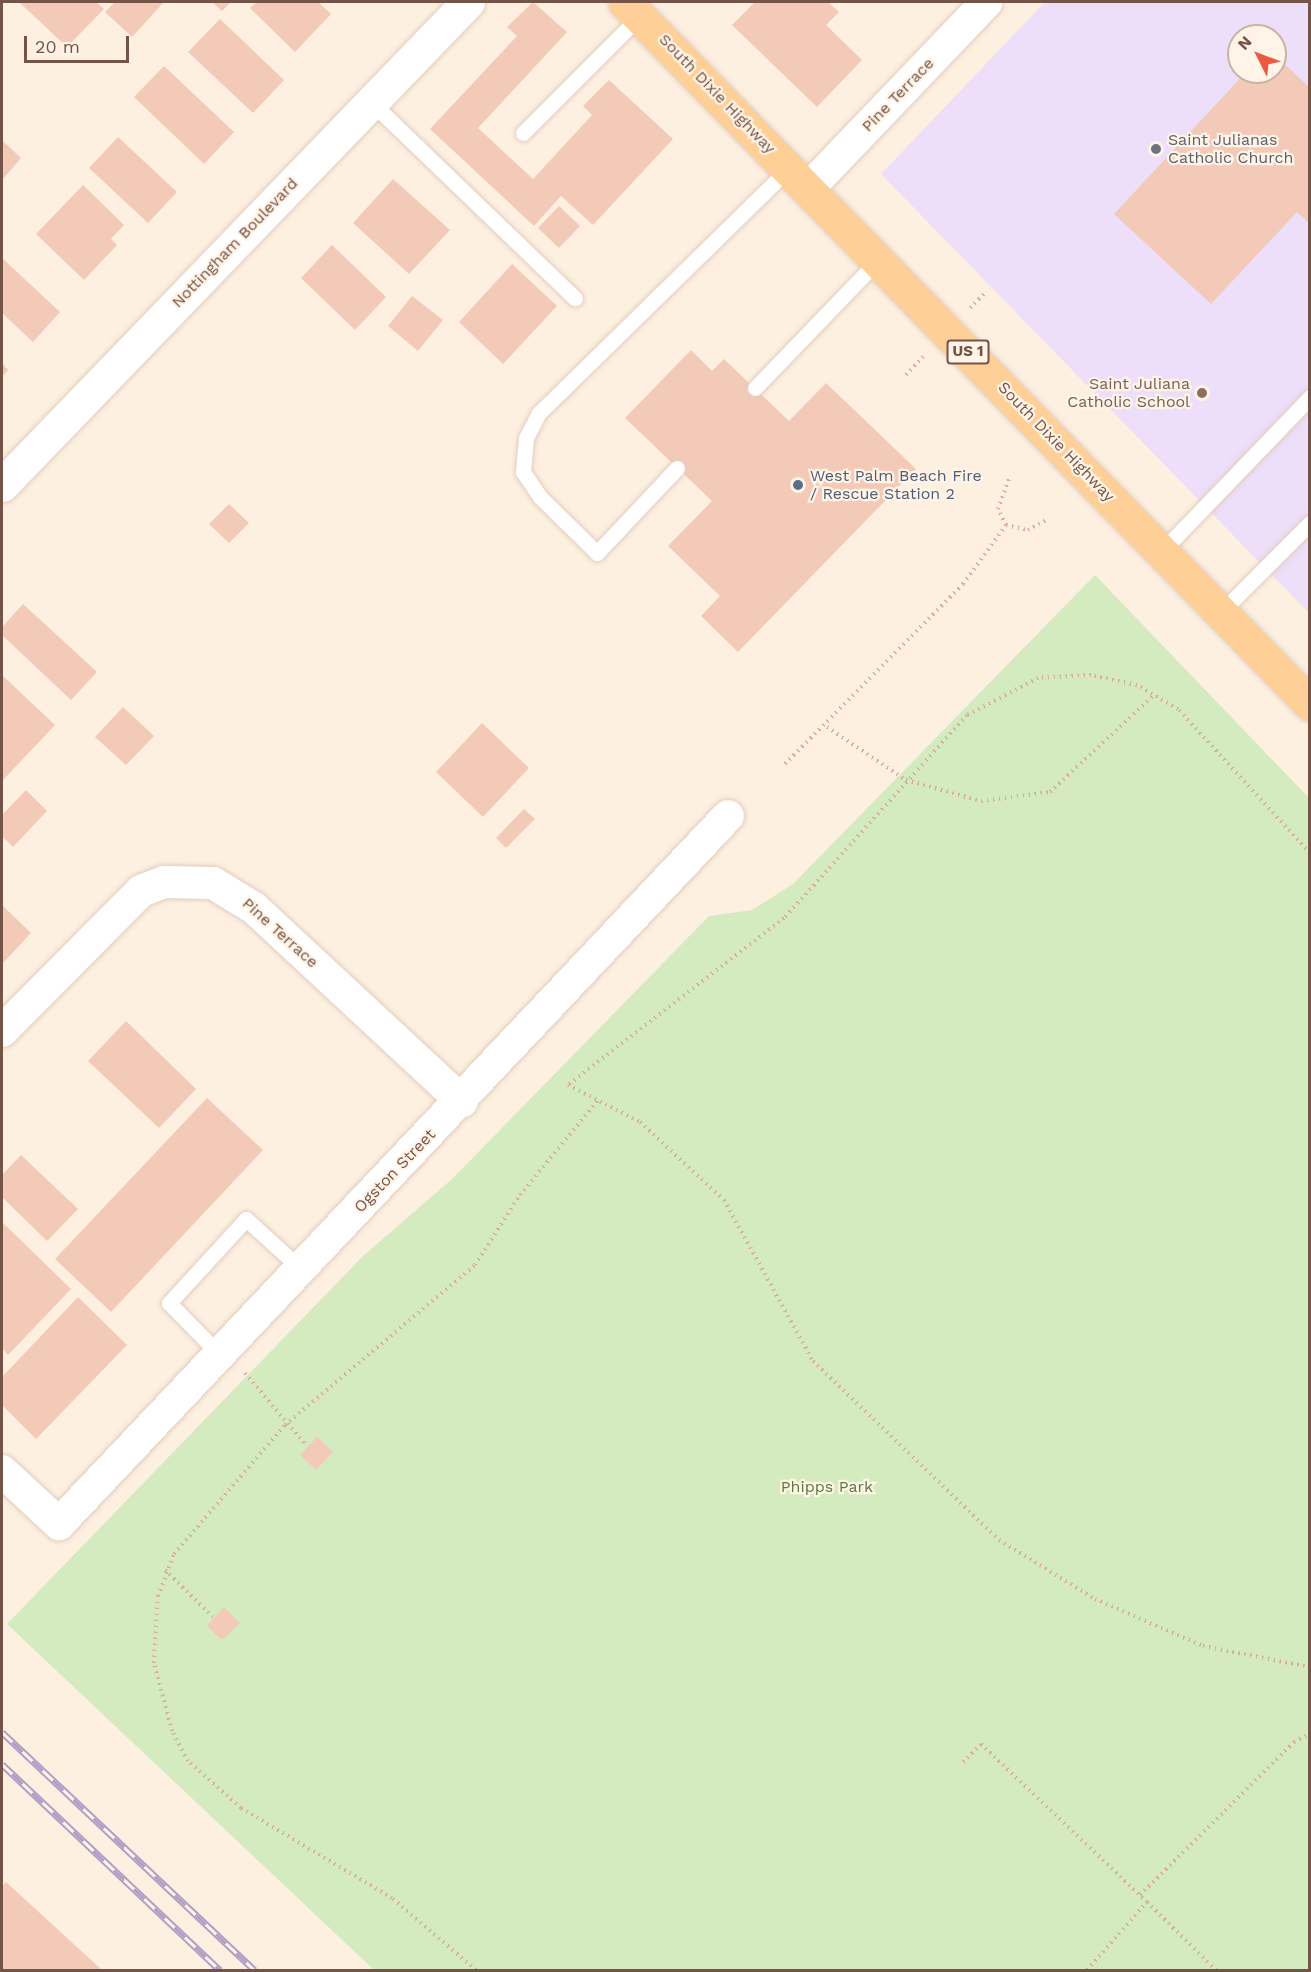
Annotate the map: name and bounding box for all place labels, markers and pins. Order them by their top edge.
place label: Saint Julianas Catholic Church [1168,130,1293,168]
marker: Saint Julianas Catholic Church [1149,142,1163,156]
place label: Saint Juliana Catholic School [1067,374,1190,412]
marker: Saint Juliana Catholic School [1195,386,1209,400]
place label: West Palm Beach Fire / Rescue Station 2 [810,466,982,504]
marker: West Palm Beach Fire / Rescue Station 2 [791,478,805,492]

